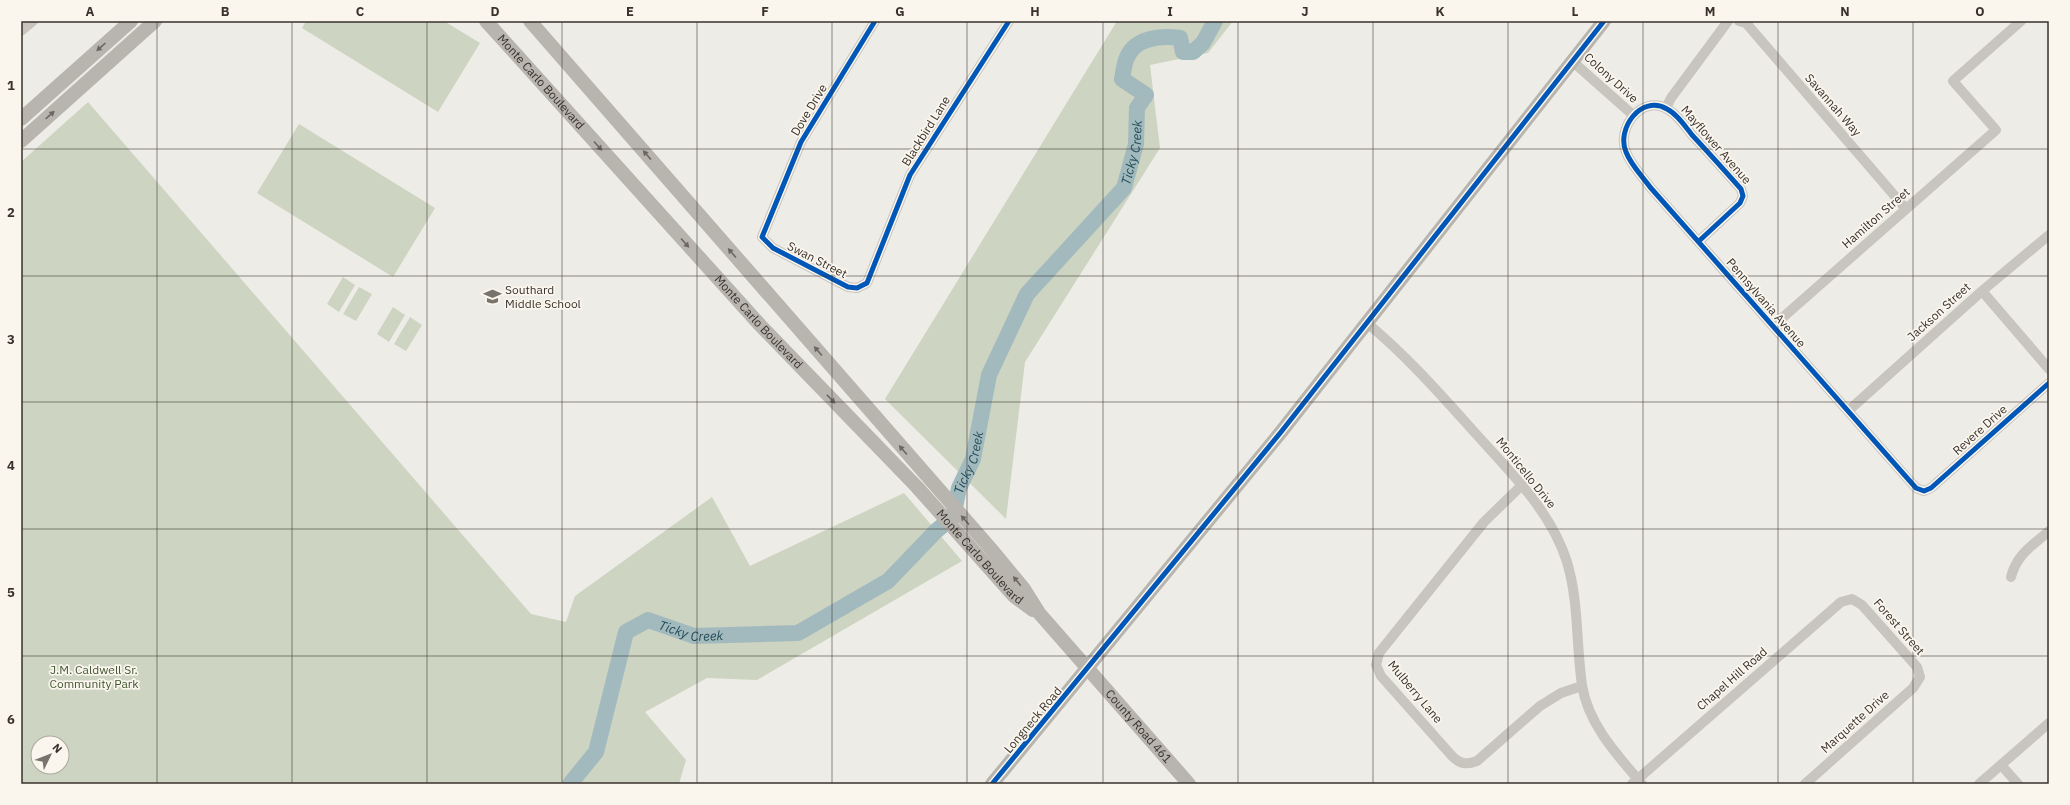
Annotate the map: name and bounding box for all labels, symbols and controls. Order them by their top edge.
text: A [86,3,95,20]
text: B [221,3,230,20]
text: C [356,3,365,20]
text: D [490,3,500,20]
text: E [626,3,634,20]
text: F [761,3,769,20]
text: G [895,3,905,20]
text: H [1030,3,1040,20]
text: I [1167,3,1173,20]
text: J [1301,3,1309,20]
text: K [1435,3,1445,20]
text: L [1572,3,1579,20]
text: M [1705,3,1715,20]
text: N [1840,3,1850,20]
text: O [1975,3,1985,20]
street label: Monte Carlo Boulevard [495,31,588,132]
one-way arrow [97,42,106,51]
street label: Colony Drive [1581,49,1642,106]
street label: Savannah Way [1802,70,1865,139]
text: 1 [7,77,15,94]
street label: Dove Drive [787,81,830,138]
street label: Blackbird Lane [898,93,953,169]
street label: Mayflower Avenue [1678,102,1755,187]
one-way arrow [45,111,55,120]
water label: Ticky Creek [1117,120,1146,187]
one-way arrow [594,141,603,151]
one-way arrow [643,150,652,160]
street label: Hamilton Street [1839,184,1913,251]
text: 2 [7,204,15,221]
one-way arrow [681,238,690,248]
street label: Swan Street [785,238,850,281]
one-way arrow [728,248,737,259]
street label: Pennsylvania Avenue [1724,255,1809,351]
street label: Monte Carlo Boulevard [712,272,806,372]
street label: Jackson Street [1904,279,1973,344]
place label: Southard Middle School [505,282,581,311]
school or university icon: Southard Middle School [482,287,502,307]
text: 3 [7,331,15,348]
one-way arrow [813,346,822,357]
one-way arrow [826,394,836,404]
street label: Revere Drive [1949,401,2010,458]
water label: Ticky Creek [950,430,987,495]
street label: Monticello Drive [1493,434,1560,511]
one-way arrow [898,444,907,455]
text: 4 [7,457,15,474]
street label: Monte Carlo Boulevard [934,506,1026,607]
one-way arrow [961,515,970,526]
one-way arrow [1013,575,1021,586]
text: 5 [7,584,15,601]
street label: Forest Street [1871,595,1928,658]
water label: Ticky Creek [657,616,724,645]
street label: Chapel Hill Road [1693,644,1770,713]
street label: Mulberry Lane [1385,657,1446,726]
park label: J.M. Caldwell Sr. Community Park [49,662,139,691]
street label: Longneck Road [1001,683,1065,756]
street label: County Road 461 [1103,686,1175,766]
street label: Marquette Drive [1818,687,1892,756]
text: 6 [7,711,15,728]
north arrow [30,735,70,775]
text: N [49,740,65,756]

